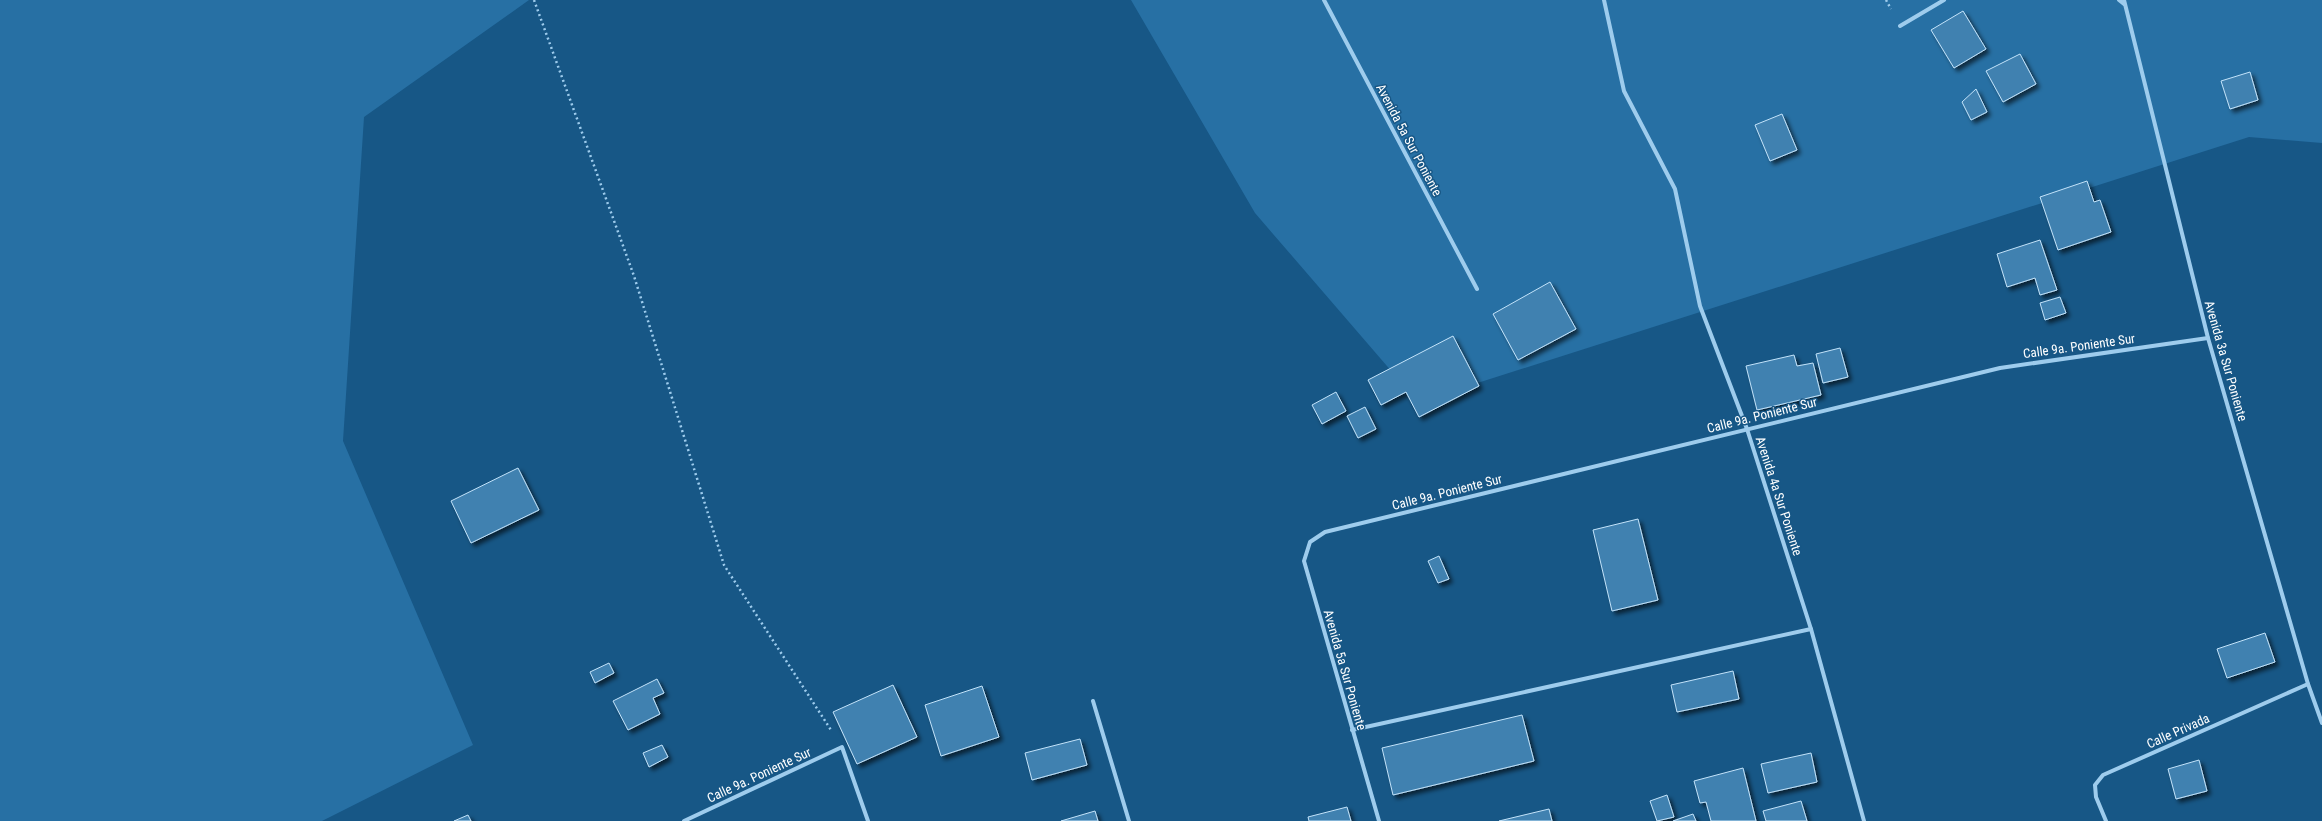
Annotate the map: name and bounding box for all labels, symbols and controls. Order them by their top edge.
street label: Avenida 5a Sur Poniente [1373,81,1445,199]
street label: Avenida 3a Sur Poniente [2202,299,2250,423]
street label: Calle 9a. Poniente Sur [2022,331,2136,361]
street label: Calle 9a. Poniente Sur [1705,394,1819,436]
street label: Avenida 4a Sur Poniente [1753,434,1805,558]
street label: Calle 9a. Poniente Sur [1390,471,1504,513]
street label: Avenida 5a Sur Poniente [1321,608,1369,732]
street label: Calle Privada [2144,710,2212,752]
street label: Calle 9a. Poniente Sur [705,744,813,806]

